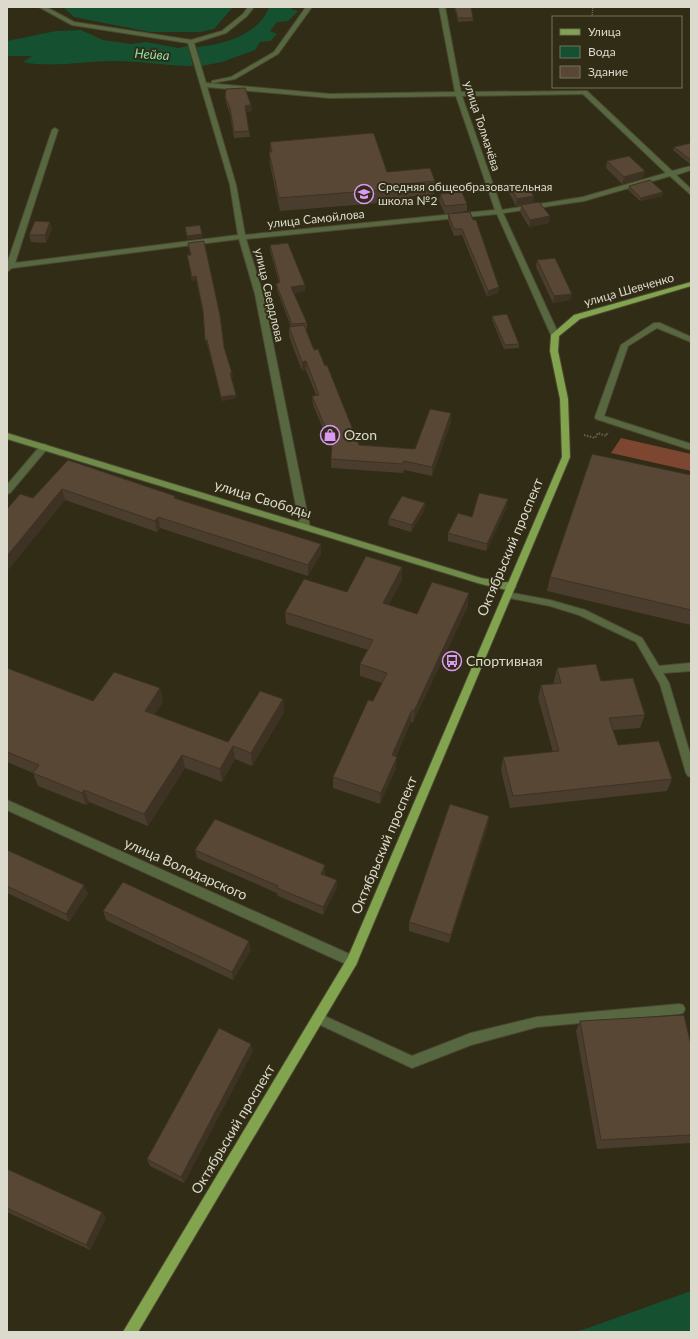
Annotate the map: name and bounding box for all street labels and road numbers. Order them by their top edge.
street label: улица Толмачёва [461,79,504,173]
street label: улица Самойлова [267,206,365,231]
street label: улица Свердлова [251,247,288,343]
street label: улица Шевченко [582,269,676,310]
street label: Октябрьский проспект [473,475,546,618]
street label: улица Свободы [213,476,314,521]
street label: Октябрьский проспект [347,773,420,916]
street label: улица Володарского [122,834,250,903]
street label: Октябрьский проспект [187,1061,278,1197]

